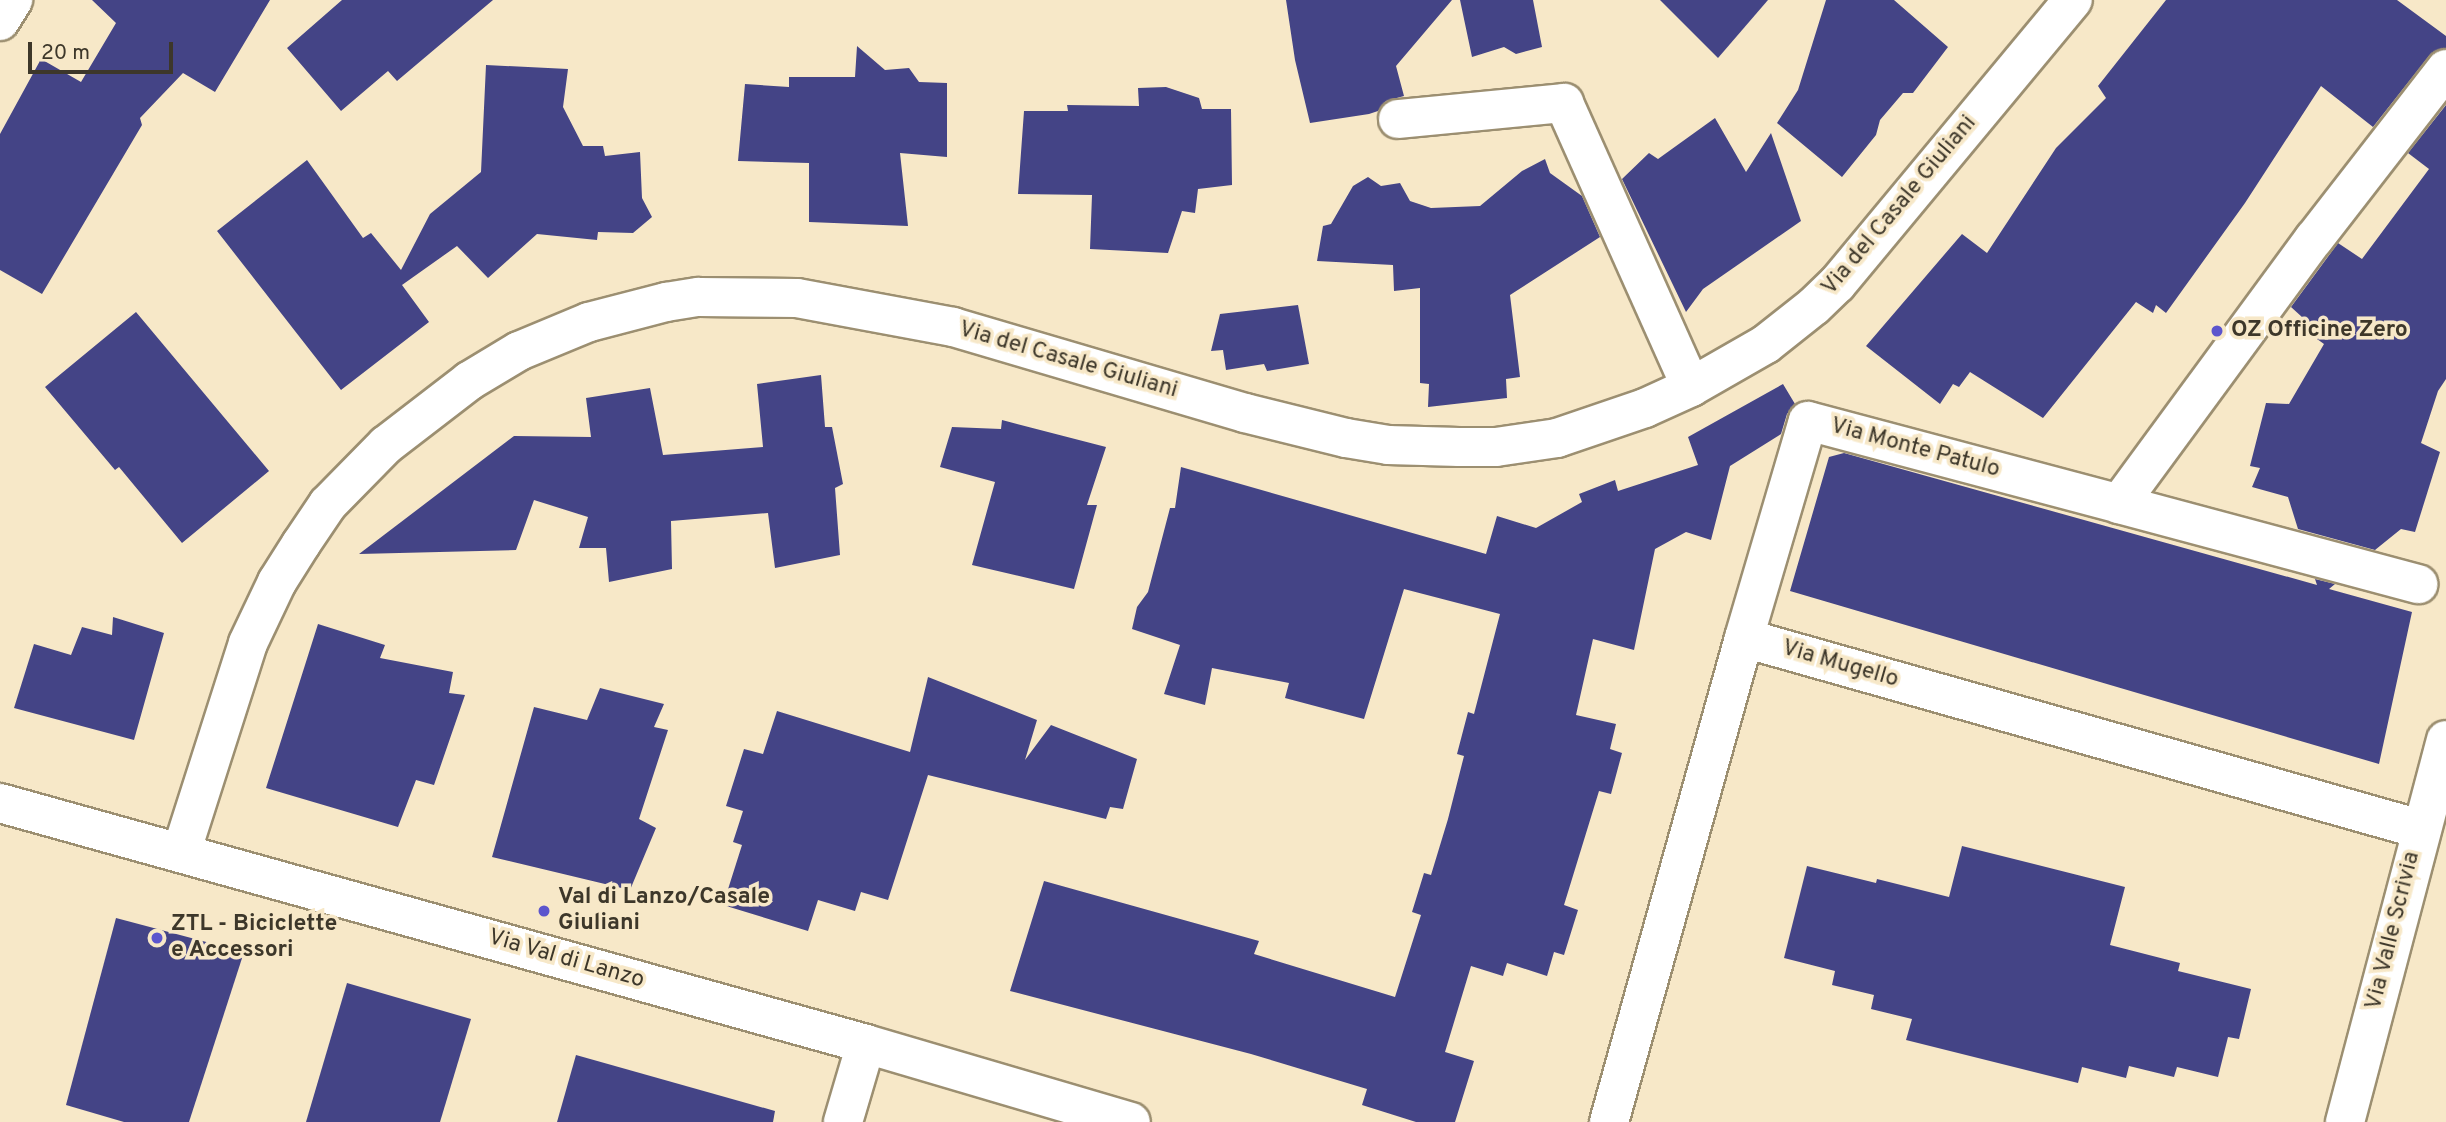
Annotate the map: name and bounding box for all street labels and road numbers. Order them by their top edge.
street label: Via del Casale Giuliani [1817,110,1983,302]
street label: Via del Casale Giuliani [955,317,1181,405]
street label: Via Monte Patulo [1827,413,2003,485]
street label: Via Mugello [1779,635,1901,695]
street label: Via Valle Scrivia [2361,849,2427,1013]
street label: Via Val di Lanzo [484,924,648,996]

